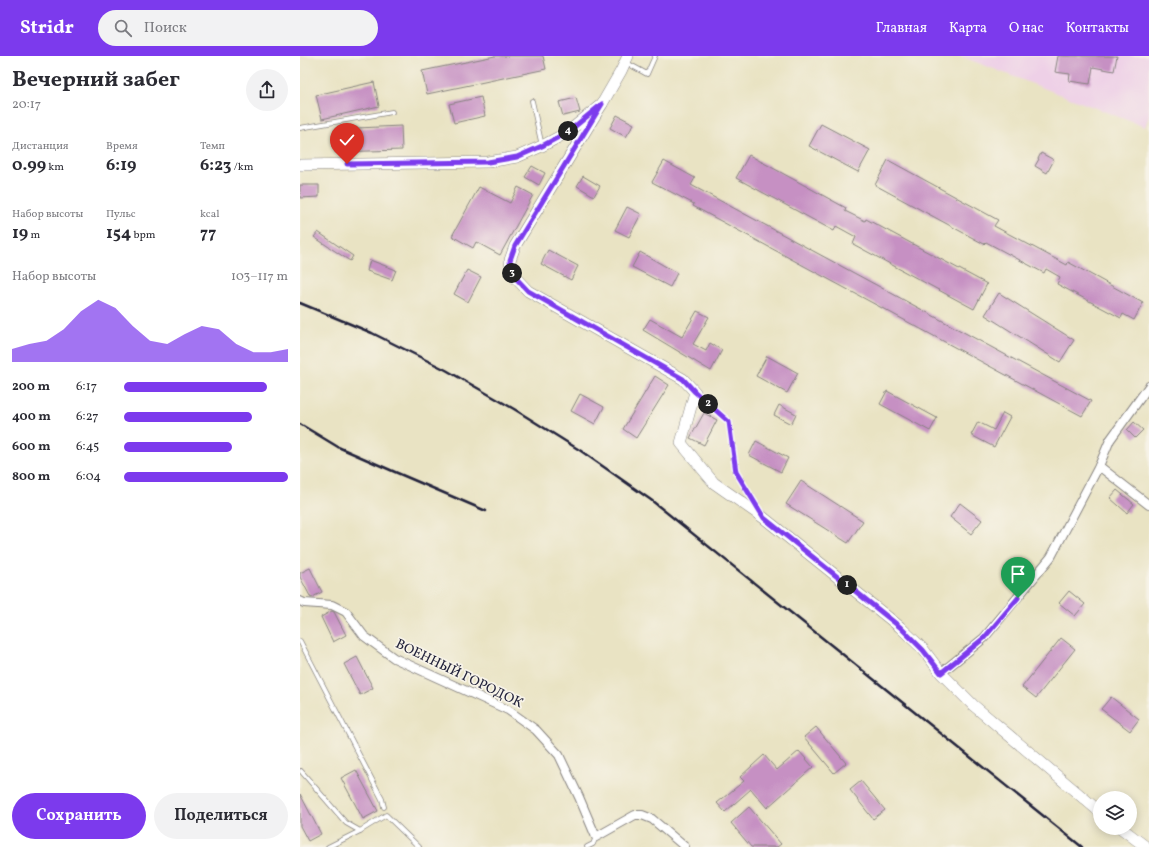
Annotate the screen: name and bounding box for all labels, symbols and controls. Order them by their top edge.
search box [98,10,378,46]
text: Stridr [20,15,74,41]
icon: search [112,17,134,39]
text: Поиск [144,18,187,39]
text: Главная [876,19,927,38]
text: Карта [949,19,987,38]
text: О нас [1009,19,1044,38]
text: Контакты [1066,19,1129,38]
text: Вечерний забег [12,65,180,96]
button: share [246,69,288,111]
text: 20:17 [12,96,41,114]
pin: 4 [558,121,578,141]
pin [330,123,364,164]
text: 4 [565,123,571,138]
icon: check [336,129,358,151]
text: Дистанция [12,139,69,154]
text: Время [106,139,138,154]
text: Темп [200,139,225,154]
text: 0.99 [12,154,46,177]
text: 6:19 [106,154,136,177]
text: 6:23 [200,154,231,177]
text: km [46,160,64,175]
text: /km [231,160,253,175]
text: Набор высоты [12,207,83,222]
text: Пульс [106,207,136,222]
text: kcal [200,207,220,222]
text: 19 [12,222,28,245]
text: 154 [106,222,131,245]
text: 77 [200,222,216,245]
text: m [28,228,40,243]
text: bpm [131,228,156,243]
pin: 3 [502,263,522,283]
text: 3 [509,265,515,280]
text: Набор высоты [12,268,96,286]
text: 103–117 m [231,268,288,286]
text: 200 m [12,378,50,396]
text: 6:17 [76,378,97,396]
pin: 2 [698,394,718,414]
text: 2 [705,396,711,411]
text: 400 m [12,408,51,426]
text: 6:27 [76,408,99,426]
text: 600 m [12,438,50,456]
text: 6:45 [76,438,99,456]
text: 800 m [12,468,50,486]
text: 6:04 [76,468,101,486]
pin [1001,557,1035,598]
icon: arrive [1007,563,1029,585]
pin: 1 [837,575,857,595]
text: 1 [845,577,849,592]
street label: ВОЕННЫЙ ГОРОДОК [392,634,527,713]
map controls [1093,791,1137,835]
button: layers [1093,791,1137,835]
button: Сохранить [12,793,146,839]
button: Поделиться [154,793,288,839]

